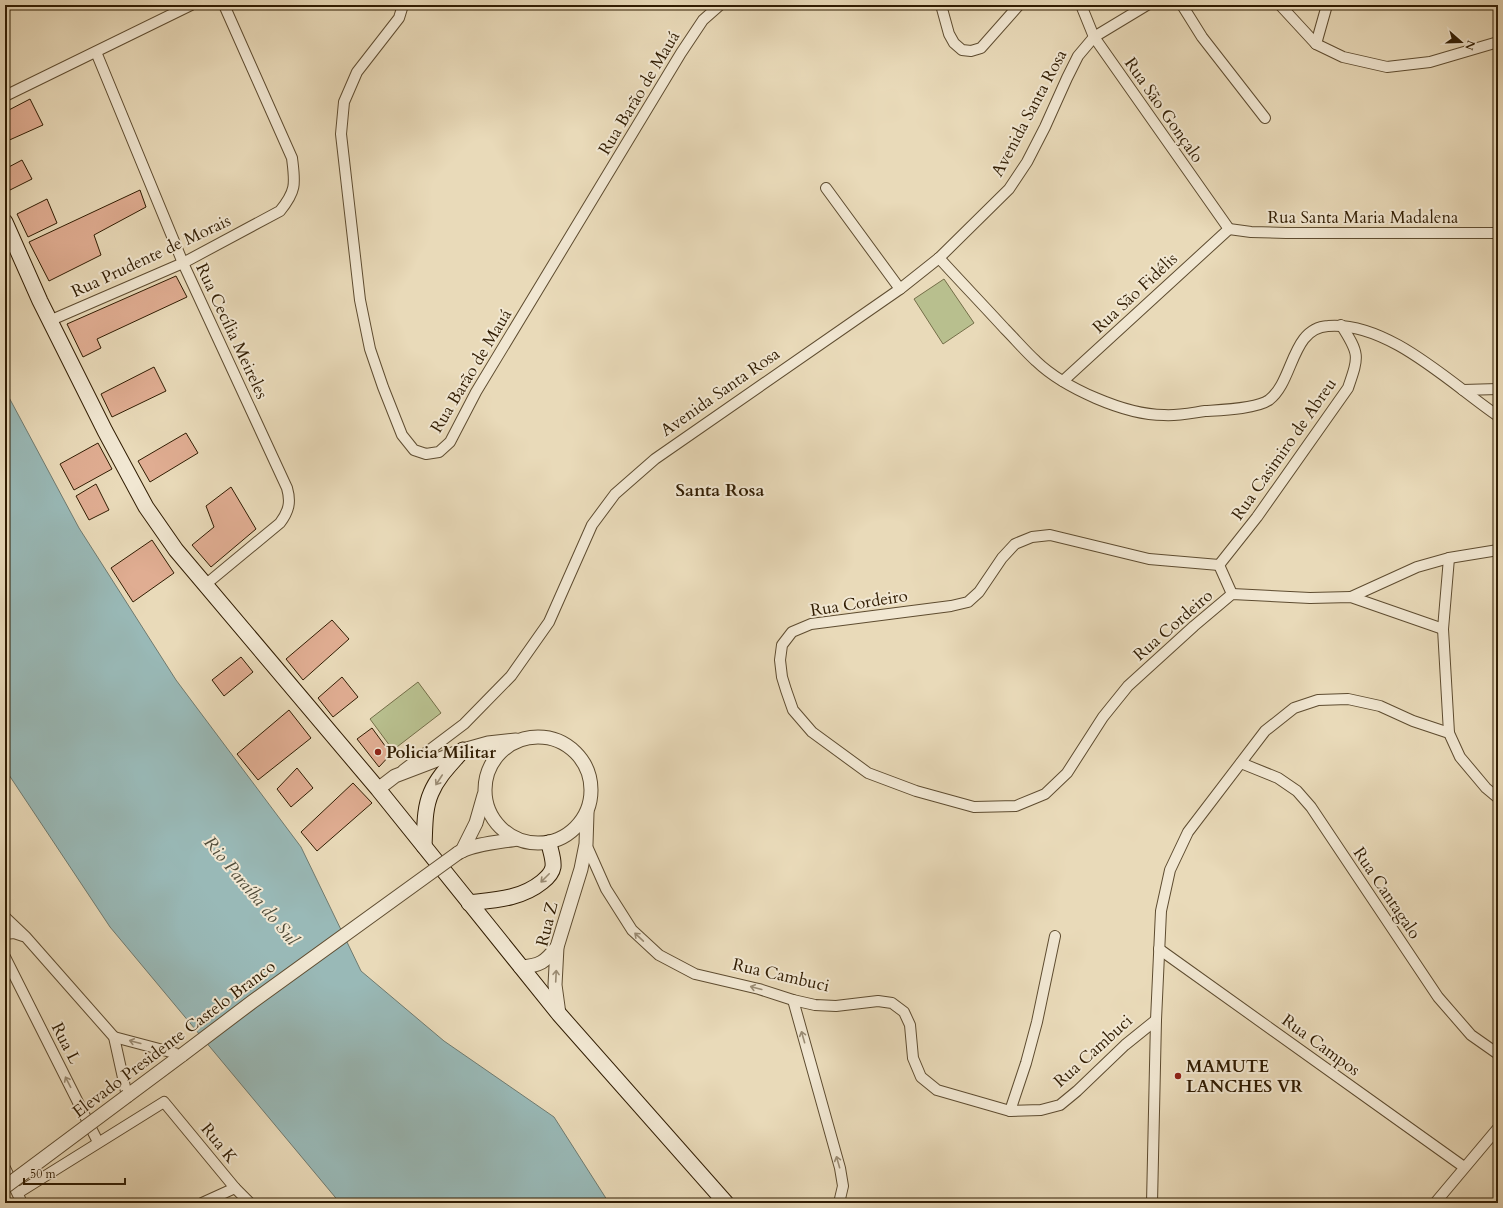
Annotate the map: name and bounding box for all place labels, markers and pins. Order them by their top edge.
place label: Policia Militar [386,741,496,764]
marker: Policia Militar [373,747,383,757]
place label: MAMUTE LANCHES VR [1186,1055,1303,1098]
marker: MAMUTE LANCHES VR [1173,1071,1183,1081]

